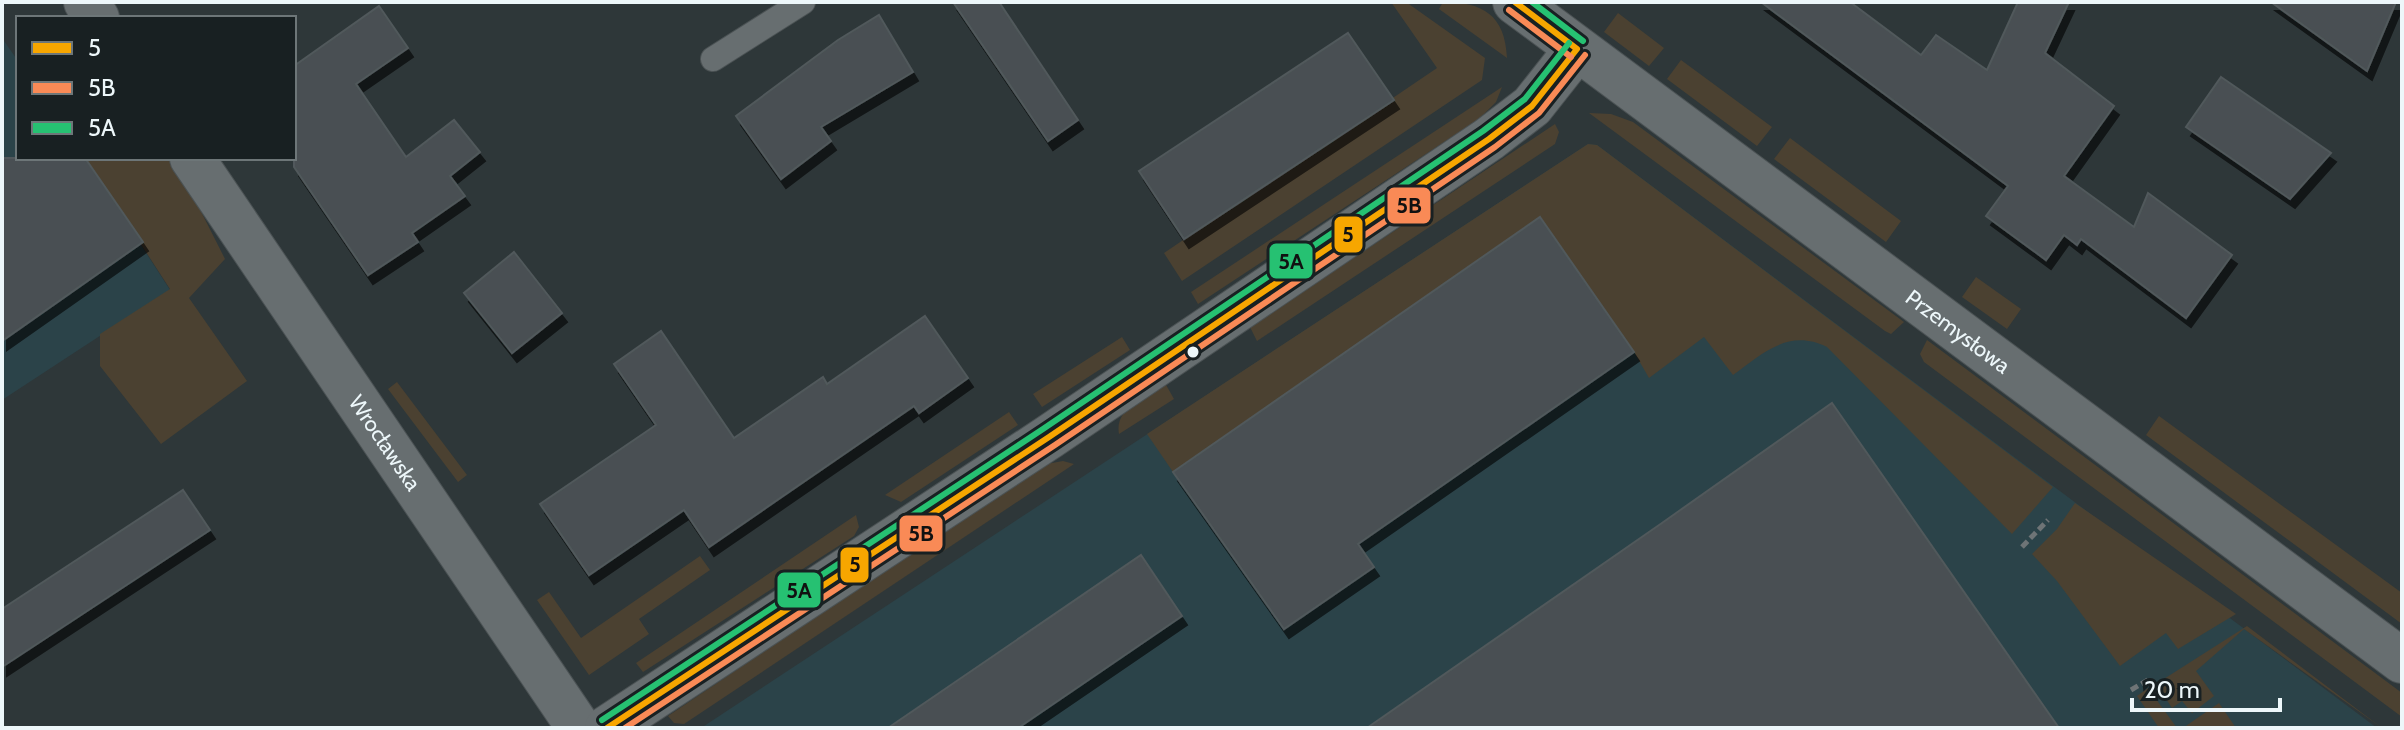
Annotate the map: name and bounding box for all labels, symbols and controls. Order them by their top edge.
legend [16,16,296,160]
text: 5 [88,33,101,62]
text: 5B [88,73,115,102]
text: 5A [88,113,116,142]
line badge: 5B [1386,186,1432,225]
text: 5B [1396,192,1422,219]
line badge: 5 [1333,215,1364,254]
text: 5 [1342,221,1354,248]
line badge: 5A [1268,242,1314,280]
text: 5A [1278,248,1304,275]
street label: Przemysłowa [1900,284,2016,380]
unlabelled marker [1185,344,1201,360]
street label: Wrocławska [343,390,427,496]
line badge: 5B [898,514,944,553]
text: 5B [908,520,934,547]
line badge: 5 [839,546,870,584]
text: 5 [849,551,861,578]
line badge: 5A [776,571,822,609]
text: 5A [786,577,812,604]
scale bar [2132,662,2280,712]
text: 20 m [2144,675,2200,704]

